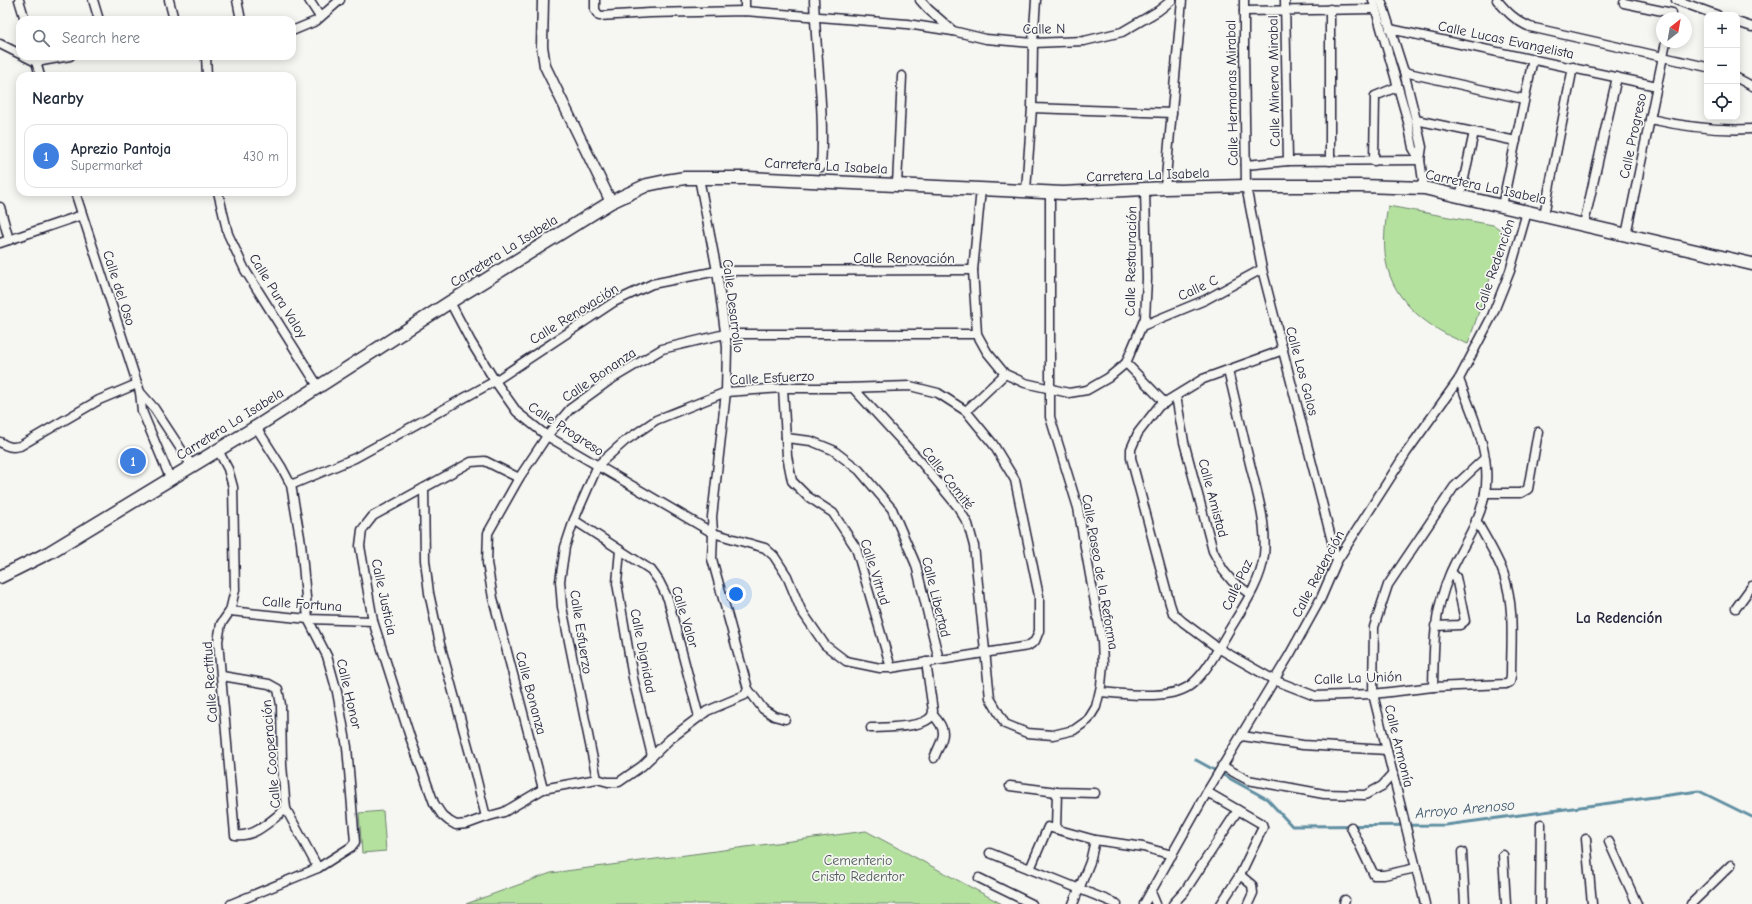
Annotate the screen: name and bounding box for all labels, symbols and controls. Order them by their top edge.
north arrow [1656,12,1692,48]
map controls [1704,12,1740,120]
button: + [1704,12,1740,48]
street label: Calle Minerva Mirabal [1264,15,1284,147]
search box [16,16,296,60]
street label: Calle Lucas Evangelista [1437,17,1575,63]
street label: Calle N [1022,20,1066,38]
street label: Calle Hermanas Mirabal [1222,20,1242,166]
icon: search [30,27,52,49]
text: Search here [62,29,140,47]
button: − [1704,48,1740,84]
button: locate [1704,84,1740,120]
text: Nearby [32,89,83,108]
street label: Calle Progreso [1616,92,1650,180]
text: Aprezio Pantoja [71,140,171,158]
text: 1 [43,149,49,164]
text: 430 m [243,149,279,164]
street label: Carretera La Isabela [764,154,888,178]
text: Supermarket [71,158,142,173]
street label: Carretera La Isabela [1086,164,1210,186]
street label: Carretera La Isabela [1424,166,1548,208]
street label: Calle Restauración [1122,206,1140,316]
street label: Carretera La Isabela [447,211,561,291]
street label: Calle Redención [1471,217,1519,313]
street label: Calle del Oso [99,248,139,328]
street label: Calle Renovación [853,250,955,267]
street label: Calle Pura Valoy [245,251,311,342]
street label: Calle Desarrollo [719,258,747,354]
street label: Calle C [1175,271,1221,305]
street label: Calle Renovación [526,280,622,348]
street label: Calle Los Galos [1282,325,1322,418]
street label: Calle Bonanza [559,344,639,406]
street label: Calle Esfuerzo [729,367,815,389]
street label: Carretera La Isabela [173,384,287,464]
street label: Calle Progreso [525,398,607,460]
street label: Calle Comité [918,443,978,513]
pin: 1 [120,446,146,476]
street label: Calle Amistad [1194,457,1232,539]
street label: Calle Paseo de la Reforma [1078,493,1122,651]
street label: Calle Redención [1288,528,1348,620]
street label: Calle Vitrud [856,537,894,607]
street label: Calle Libertad [918,555,954,639]
street label: Calle Justicia [368,557,400,637]
street label: Calle Paz [1218,557,1256,613]
street label: Calle Valor [668,584,703,650]
your location [726,584,746,604]
street label: Calle Esfuerzo [566,589,596,675]
street label: Calle Fortuna [261,593,343,615]
street label: Calle Dignidad [626,607,660,695]
district label: La Redención [1576,609,1662,627]
street label: Calle Rectitud [199,641,221,723]
street label: Calle Bonanza [512,650,550,736]
street label: Calle Honor [333,657,365,731]
street label: Calle La Unión [1314,668,1402,688]
street label: Calle Cooperación [258,699,284,809]
street label: Calle Armonía [1381,703,1417,789]
water label: Arroyo Arenoso [1413,796,1516,822]
park label: Cementerio Cristo Redentor [812,852,905,885]

